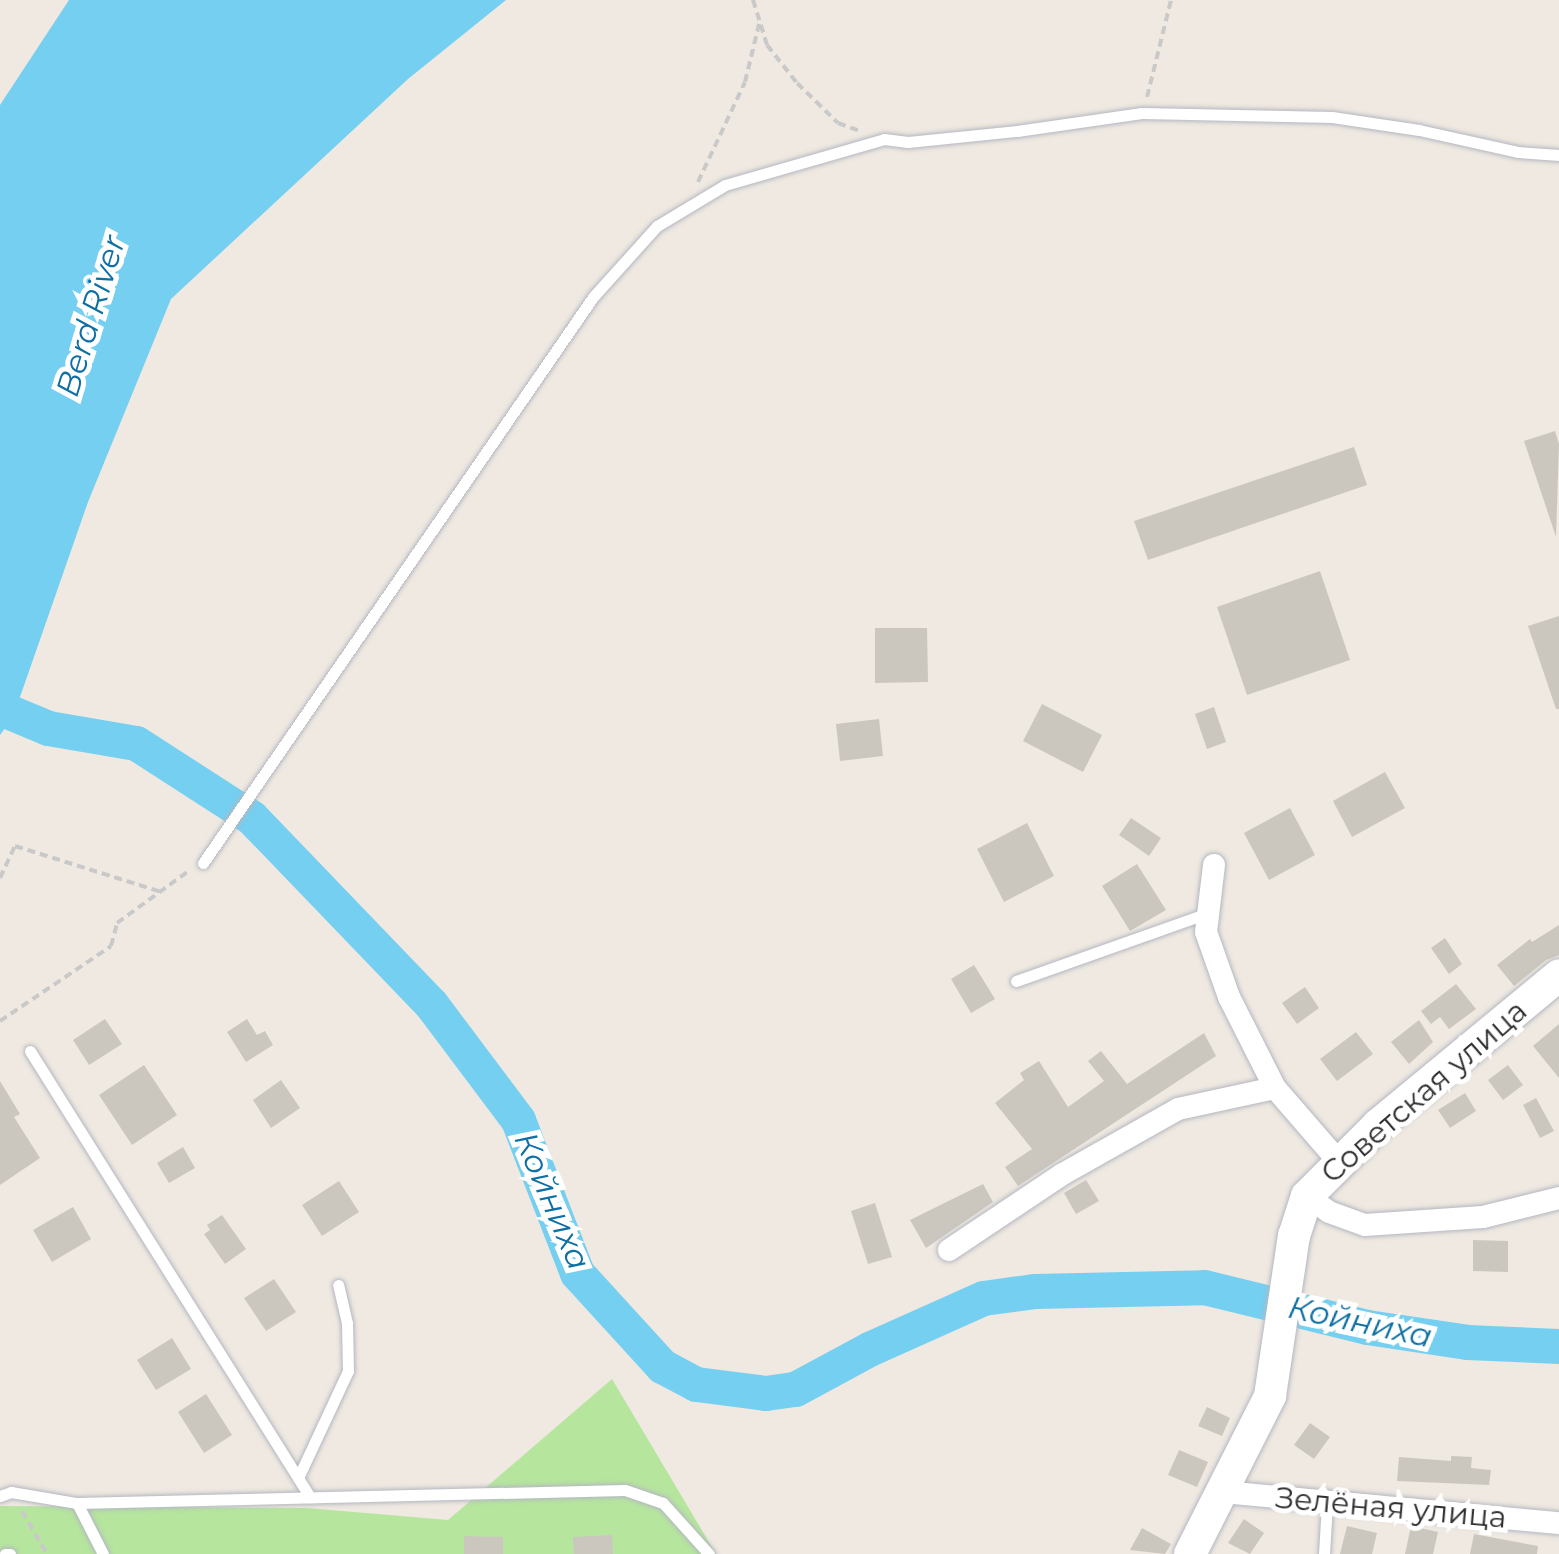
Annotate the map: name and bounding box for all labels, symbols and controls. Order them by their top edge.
water label: Berd River [48,231,134,401]
street label: Советская улица [1314,993,1534,1191]
water label: Койниха [506,1126,598,1276]
water label: Койниха [1285,1288,1435,1356]
street label: Зелёная улица [1274,1480,1508,1536]

